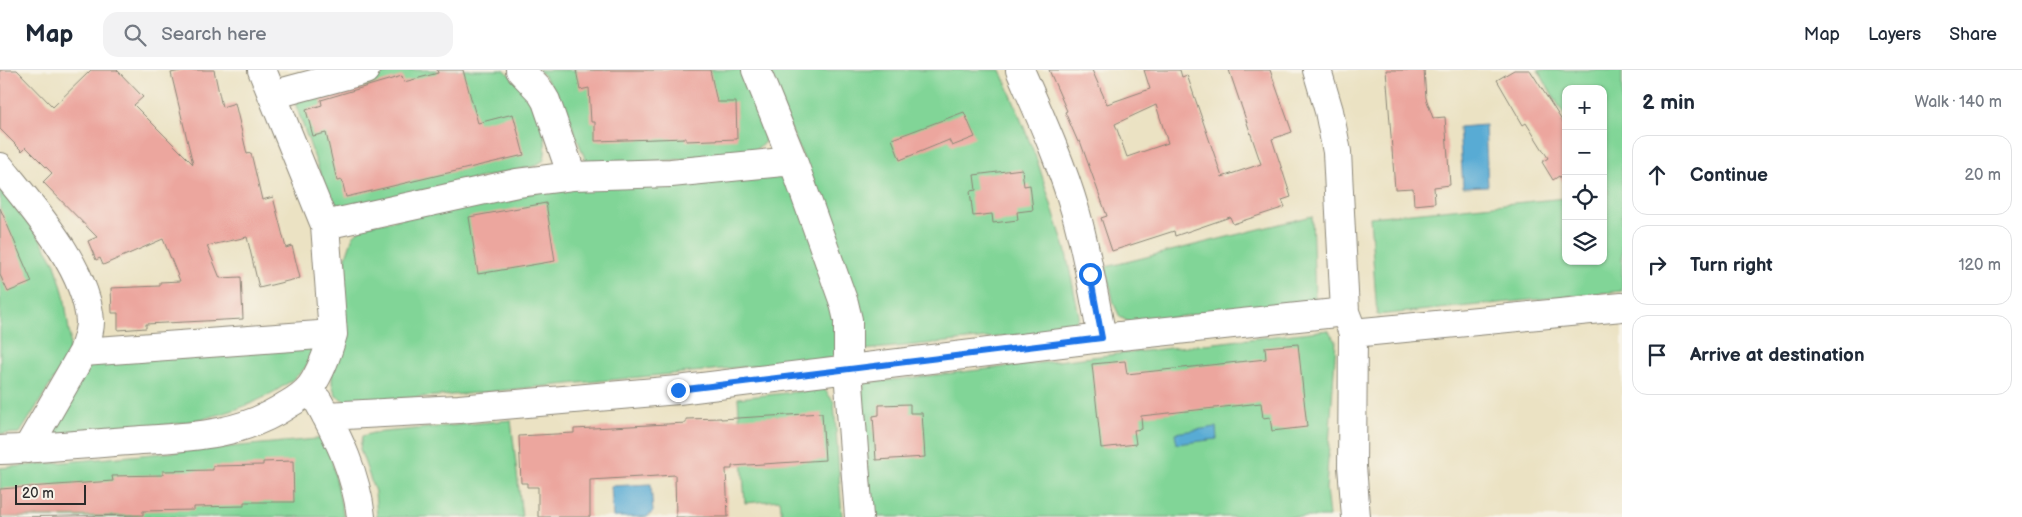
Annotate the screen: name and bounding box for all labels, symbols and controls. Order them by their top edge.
search box [103,12,453,57]
text: Map [25,20,73,49]
icon: search [121,21,149,49]
text: Search here [161,23,267,46]
text: Map [1804,24,1840,45]
text: Layers [1868,24,1921,45]
text: Share [1949,24,1997,45]
map controls [1562,85,1607,265]
button: + [1562,85,1607,130]
text: 2 min [1642,90,1695,115]
text: Walk · 140 m [1915,93,2002,112]
button: − [1562,130,1607,175]
icon: ahead [1643,161,1671,189]
text: Continue [1690,164,1768,187]
text: 20 m [1965,166,2001,185]
button: locate [1562,175,1607,220]
button: layers [1562,220,1607,265]
icon: right [1643,251,1671,279]
text: Turn right [1690,254,1773,277]
text: 120 m [1958,256,2001,275]
route start [1079,263,1102,286]
icon: arrive [1643,341,1671,369]
text: Arrive at destination [1690,344,1865,367]
route end [667,379,690,402]
scale bar [15,482,86,505]
text: 20 m [22,485,54,502]

